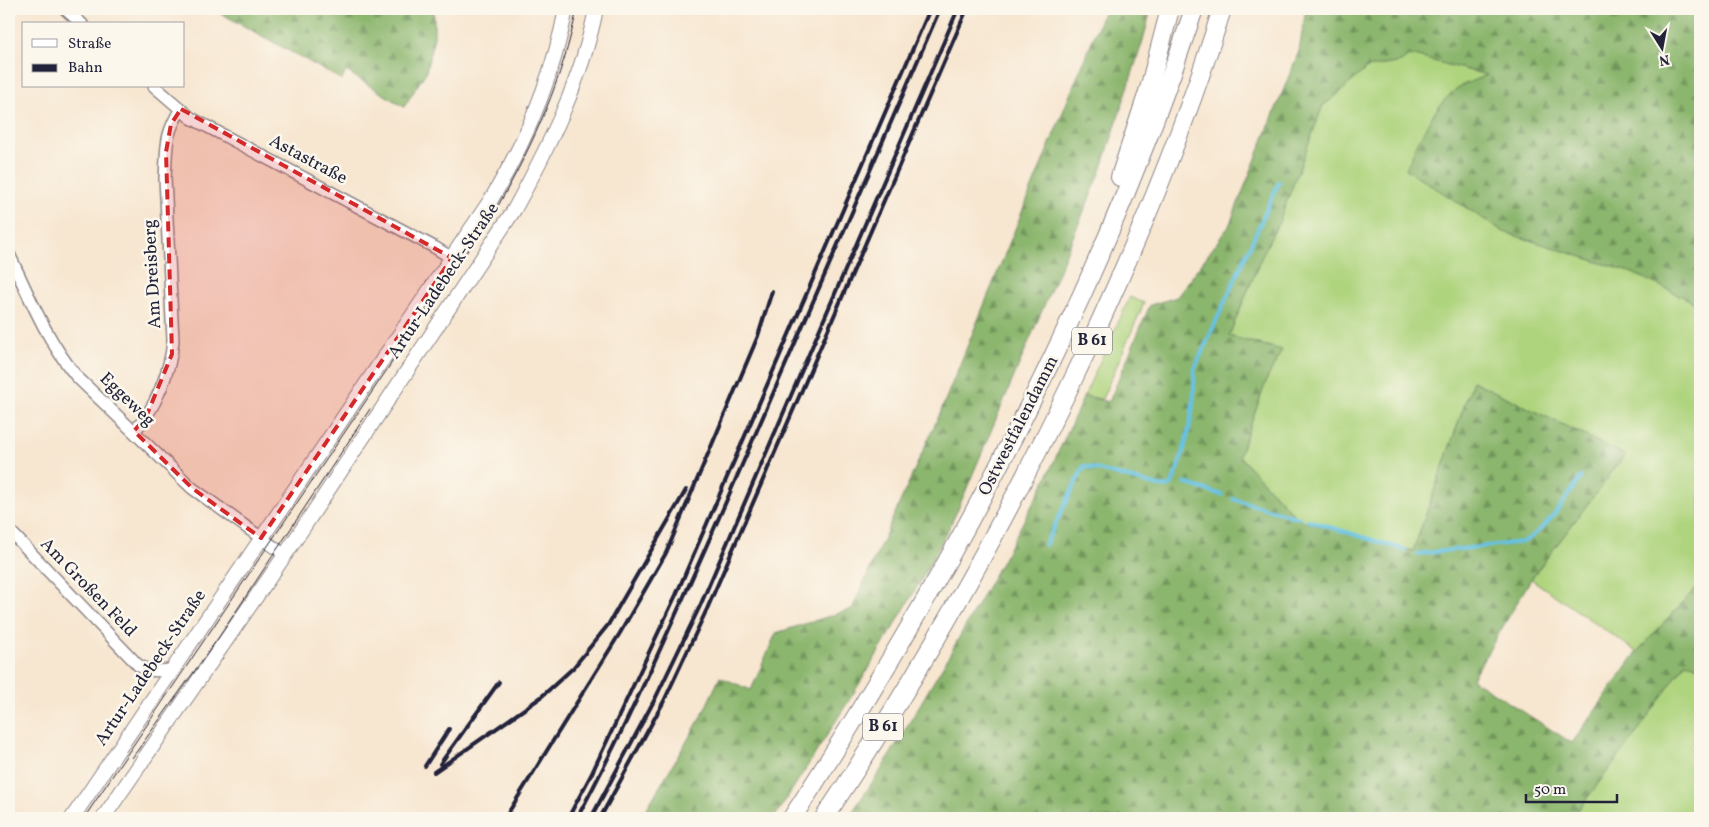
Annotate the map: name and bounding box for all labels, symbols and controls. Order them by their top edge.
legend [22,22,185,88]
north arrow [1636,22,1686,72]
text: Straße [68,34,111,55]
text: N [1657,49,1671,70]
text: Bahn [68,58,103,79]
street label: Astastraße [264,129,352,191]
street label: Artur-Ladebeck-Straße [382,198,506,364]
street label: Am Dreisberg [138,219,168,329]
road number: B 61 [1072,328,1112,354]
street label: Ostwestfalendamm [973,352,1065,500]
street label: Eggeweg [93,367,161,433]
street label: Am Großen Feld [34,533,142,643]
street label: Artur-Ladebeck-Straße [89,585,213,751]
road number: B 61 [863,714,903,740]
scale bar [1526,772,1618,804]
text: 50 m [1534,780,1566,801]

